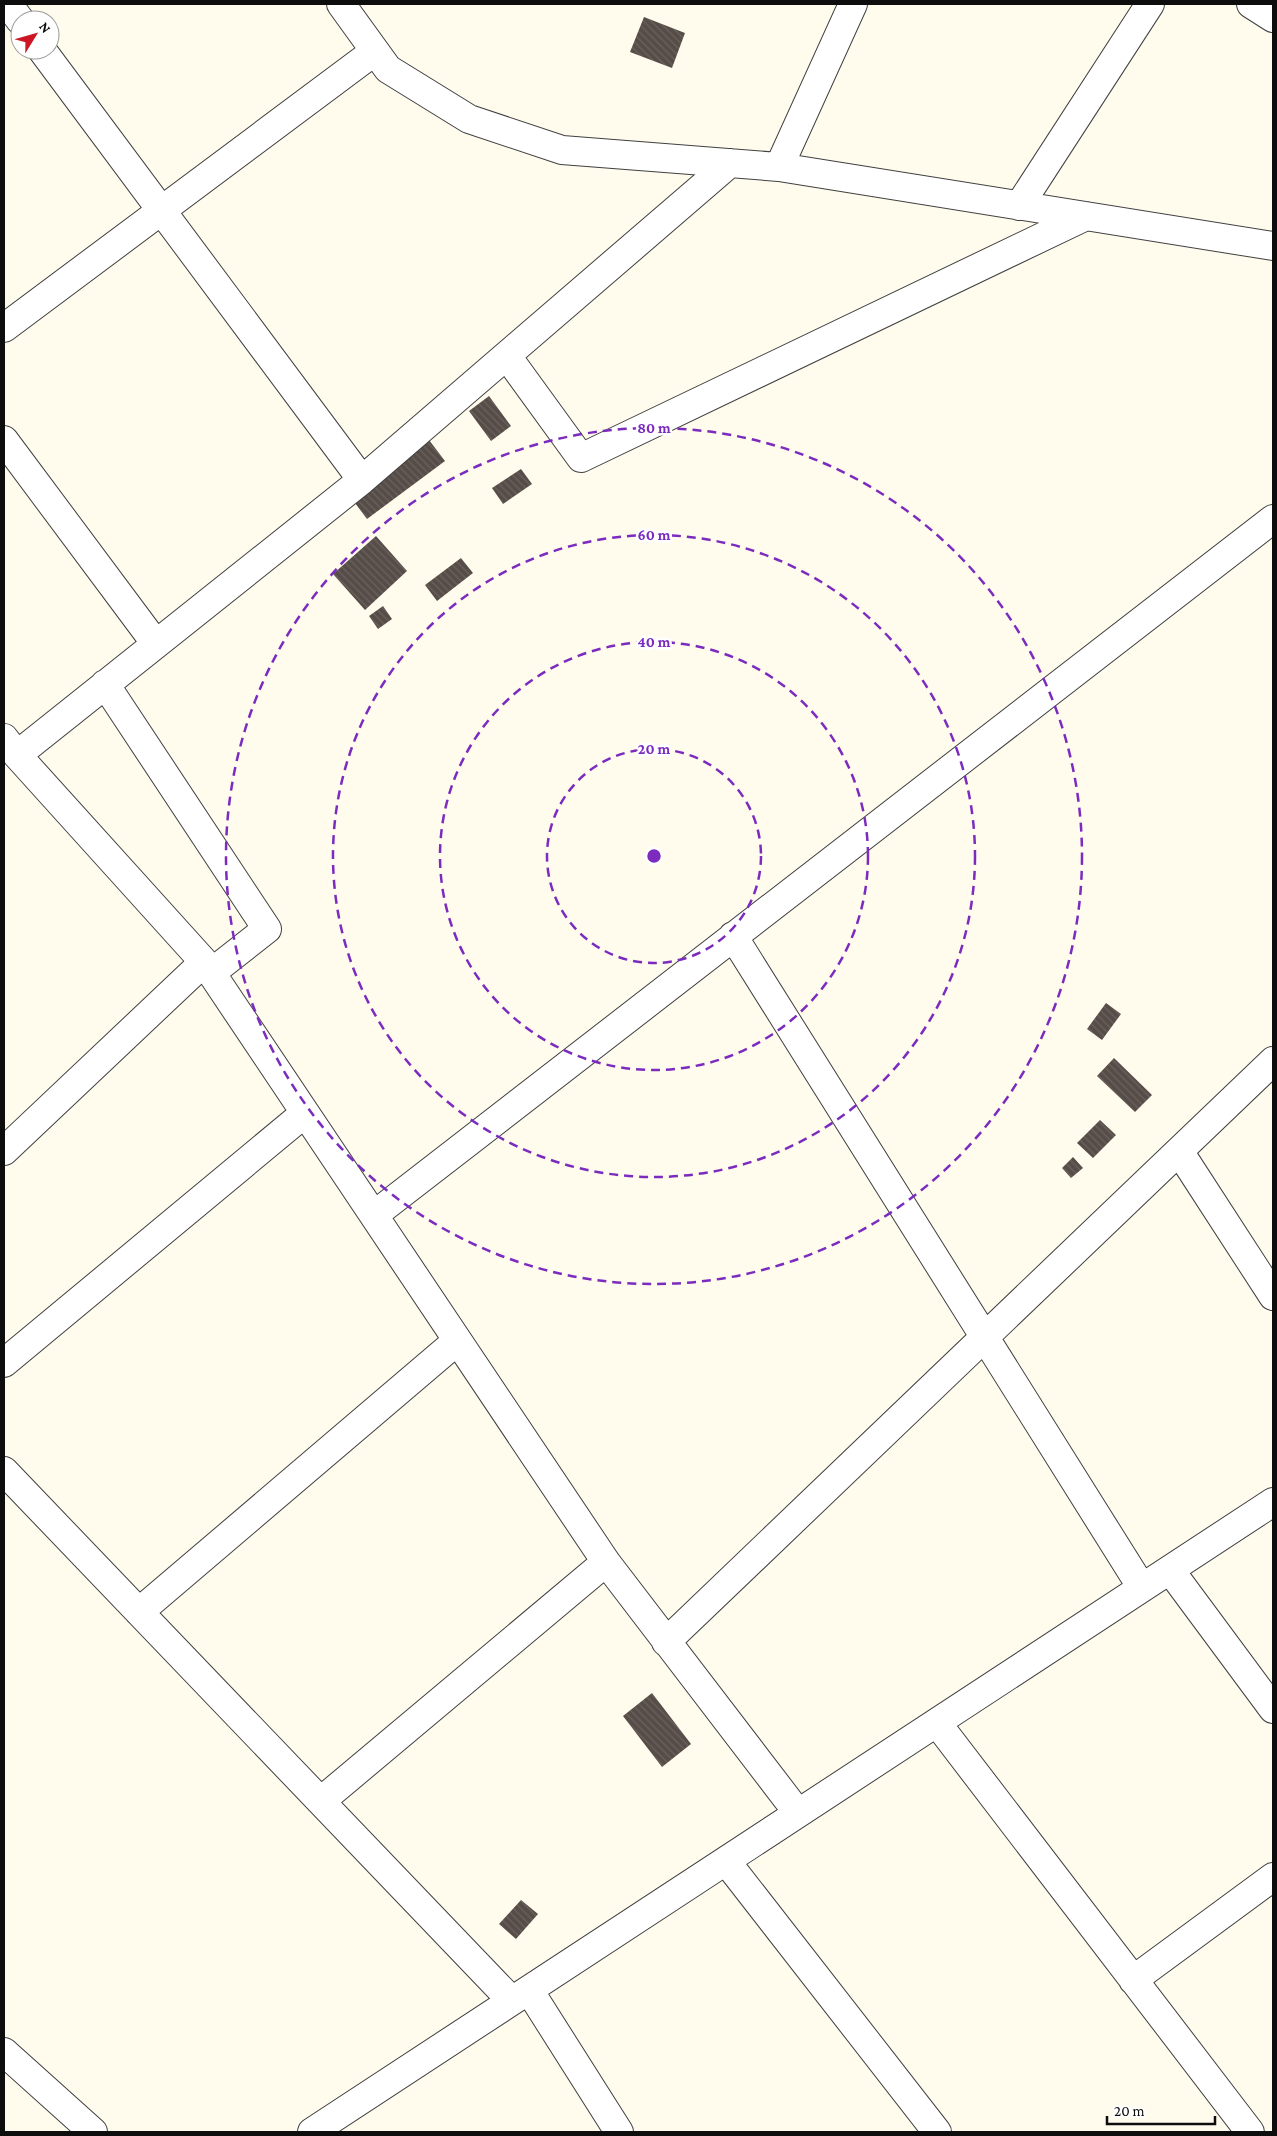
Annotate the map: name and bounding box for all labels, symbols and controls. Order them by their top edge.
north arrow [10,10,60,60]
text: N [36,19,55,36]
text: 80 m [637,420,671,436]
text: 60 m [638,527,671,543]
text: 40 m [638,634,671,650]
text: 20 m [638,741,670,757]
centre of rings [645,847,663,865]
scale bar [1107,2094,1214,2126]
text: 20 m [1114,2103,1145,2119]

